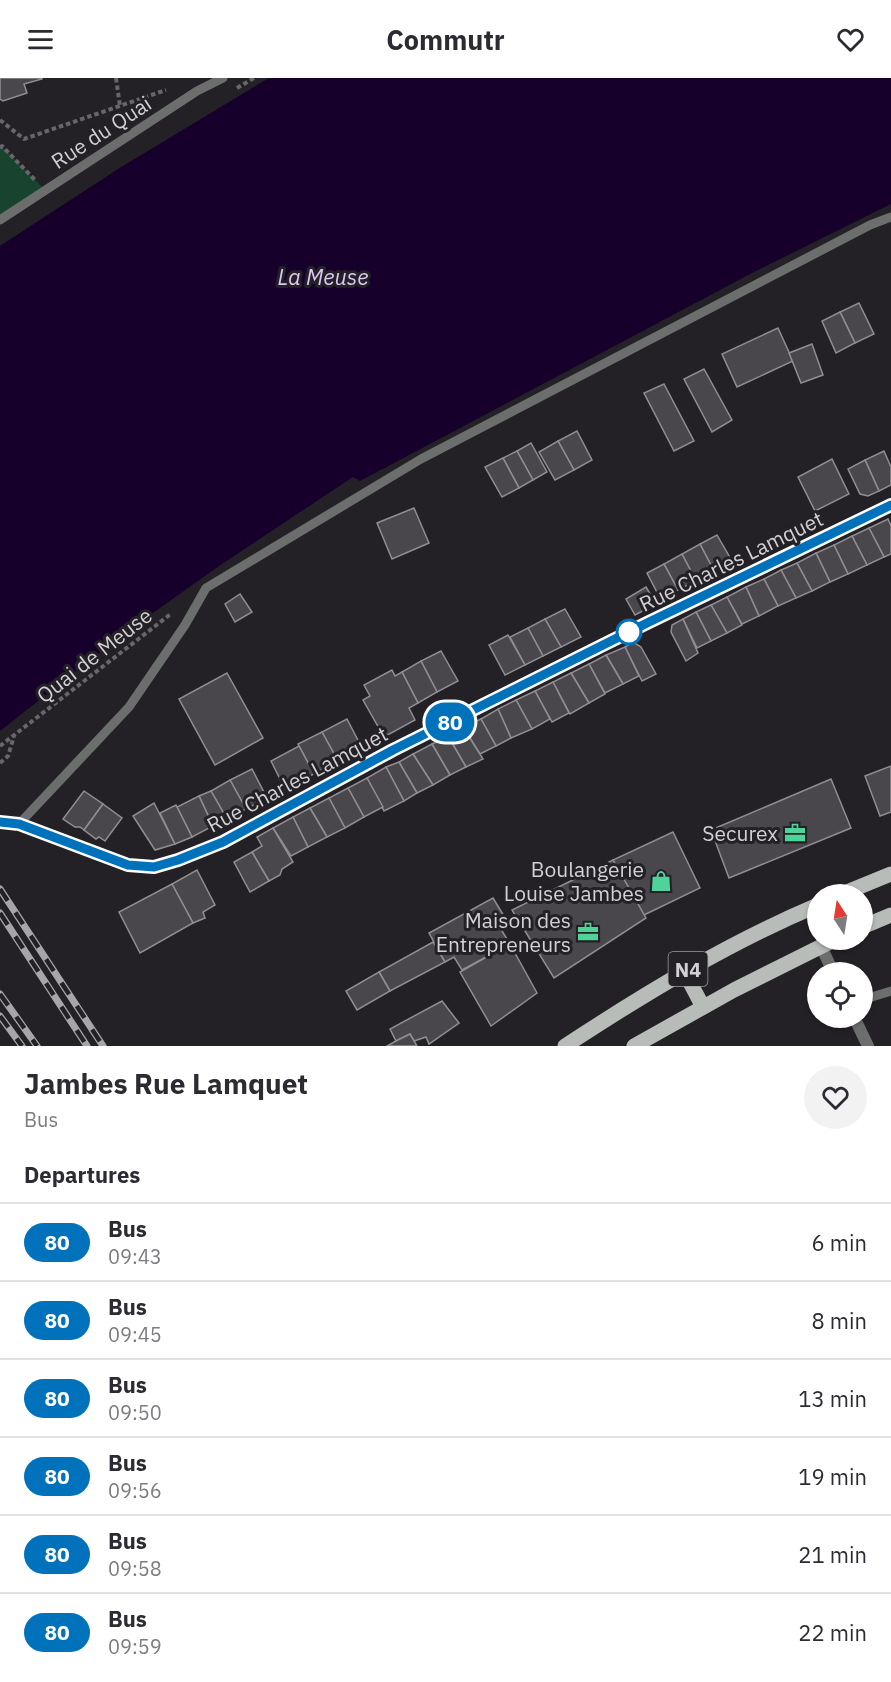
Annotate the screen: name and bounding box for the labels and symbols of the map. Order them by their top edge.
street label: Rue du Quai [45,89,157,175]
water label: La Meuse [278,262,368,291]
street label: Rue Charles Lamquet [634,504,828,618]
street label: Quai de Meuse [31,601,157,709]
unlabelled marker [616,619,642,645]
line badge: 80 [423,702,477,742]
street label: Rue Charles Lamquet [202,719,392,839]
place label: Securex [702,819,778,847]
office icon: Securex [783,821,807,845]
place label: Boulangerie Louise Jambes [504,855,644,907]
shop icon: Boulangerie Louise Jambes [649,869,673,893]
north arrow [807,884,873,950]
place label: Maison des Entrepreneurs [436,906,571,958]
office icon: Maison des Entrepreneurs [576,920,600,944]
road number: N4 [668,952,708,986]

